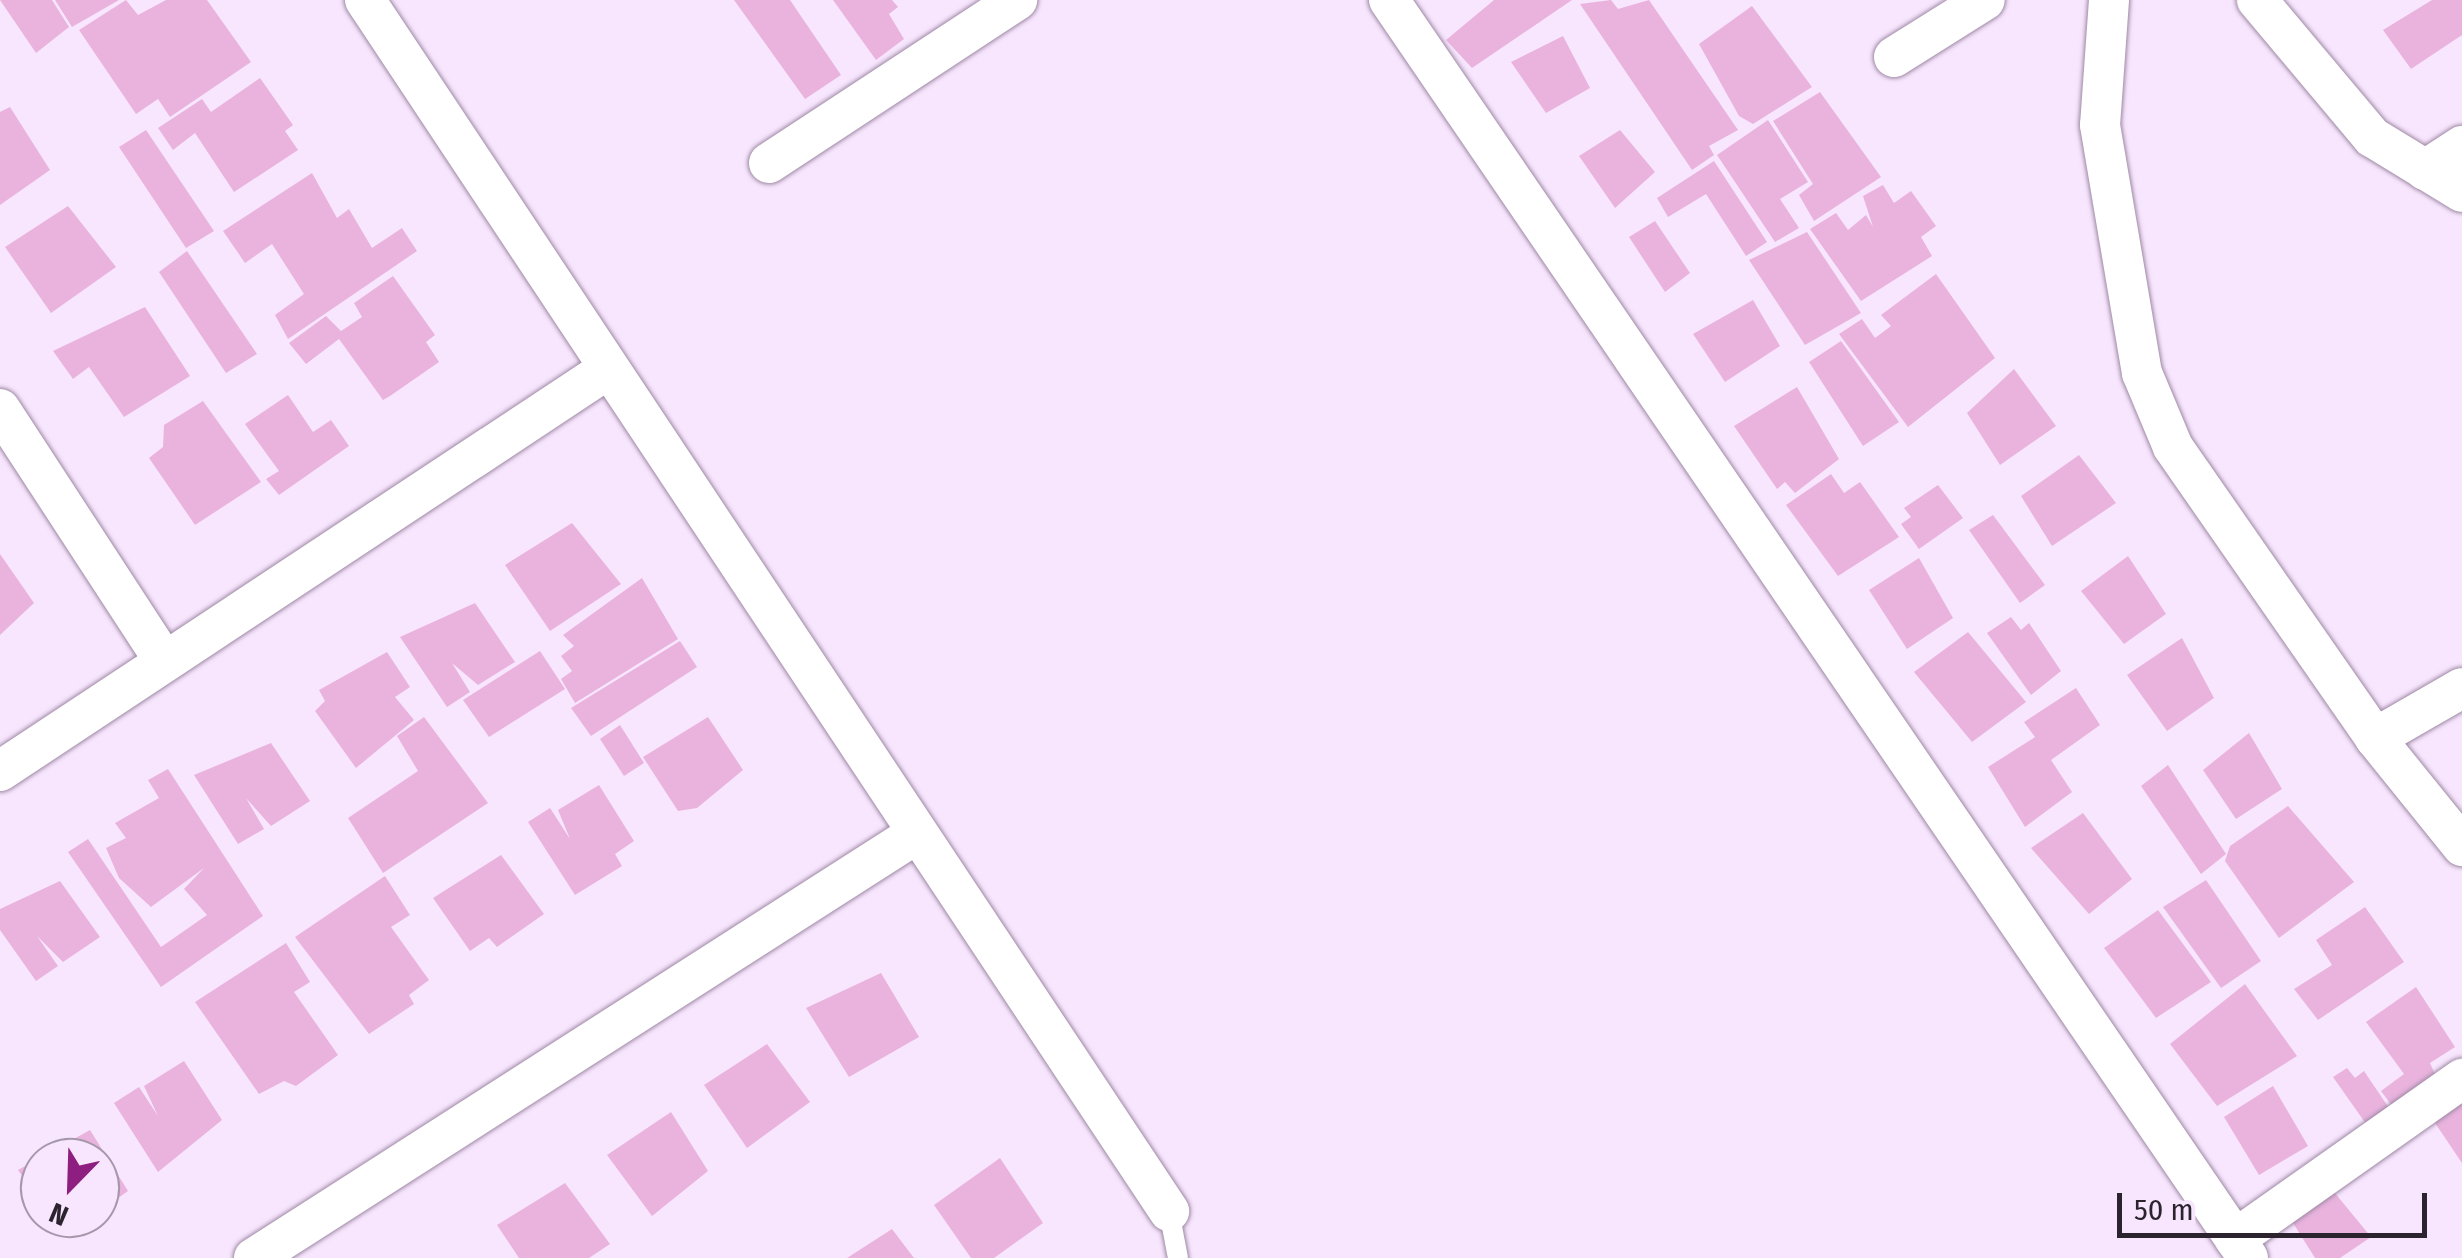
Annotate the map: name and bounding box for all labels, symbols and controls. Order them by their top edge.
north arrow [20,1138,120,1238]
scale bar [2122,1173,2432,1235]
text: 50 m [2134,1192,2194,1228]
text: N [45,1196,73,1233]

